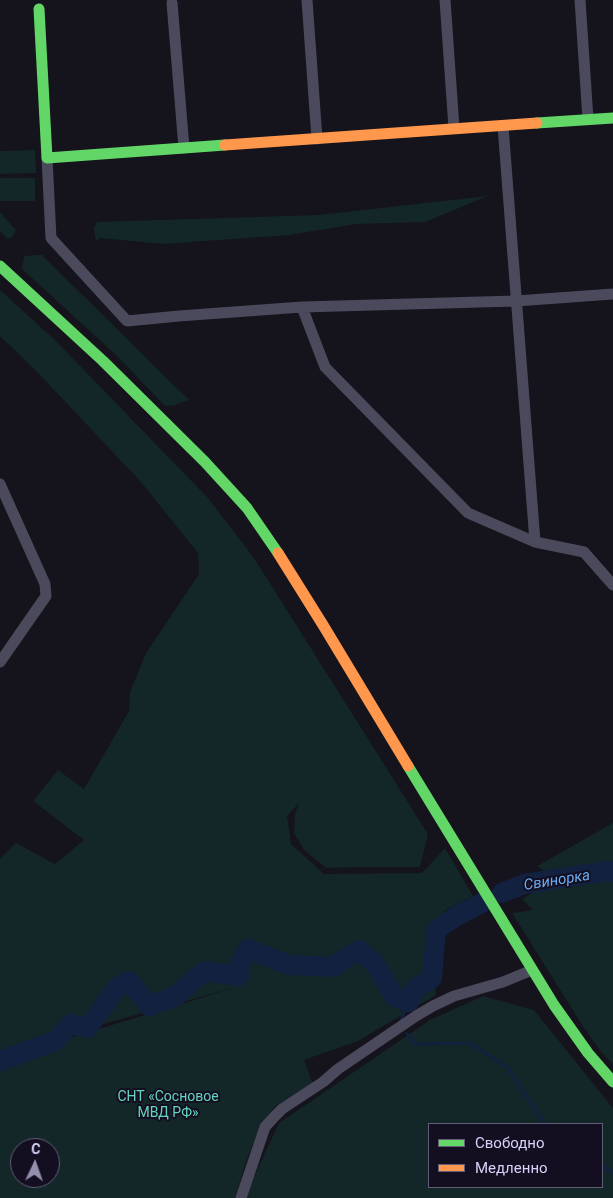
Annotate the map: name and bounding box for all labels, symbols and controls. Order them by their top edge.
water label: Свинорка [523,867,591,895]
park label: СНТ «Сосновое МВД РФ» [117,1089,219,1122]
legend [428,1123,603,1188]
text: Свободно [475,1134,544,1152]
north arrow [10,1138,60,1188]
text: С [31,1141,41,1157]
text: Медленно [475,1159,548,1177]

